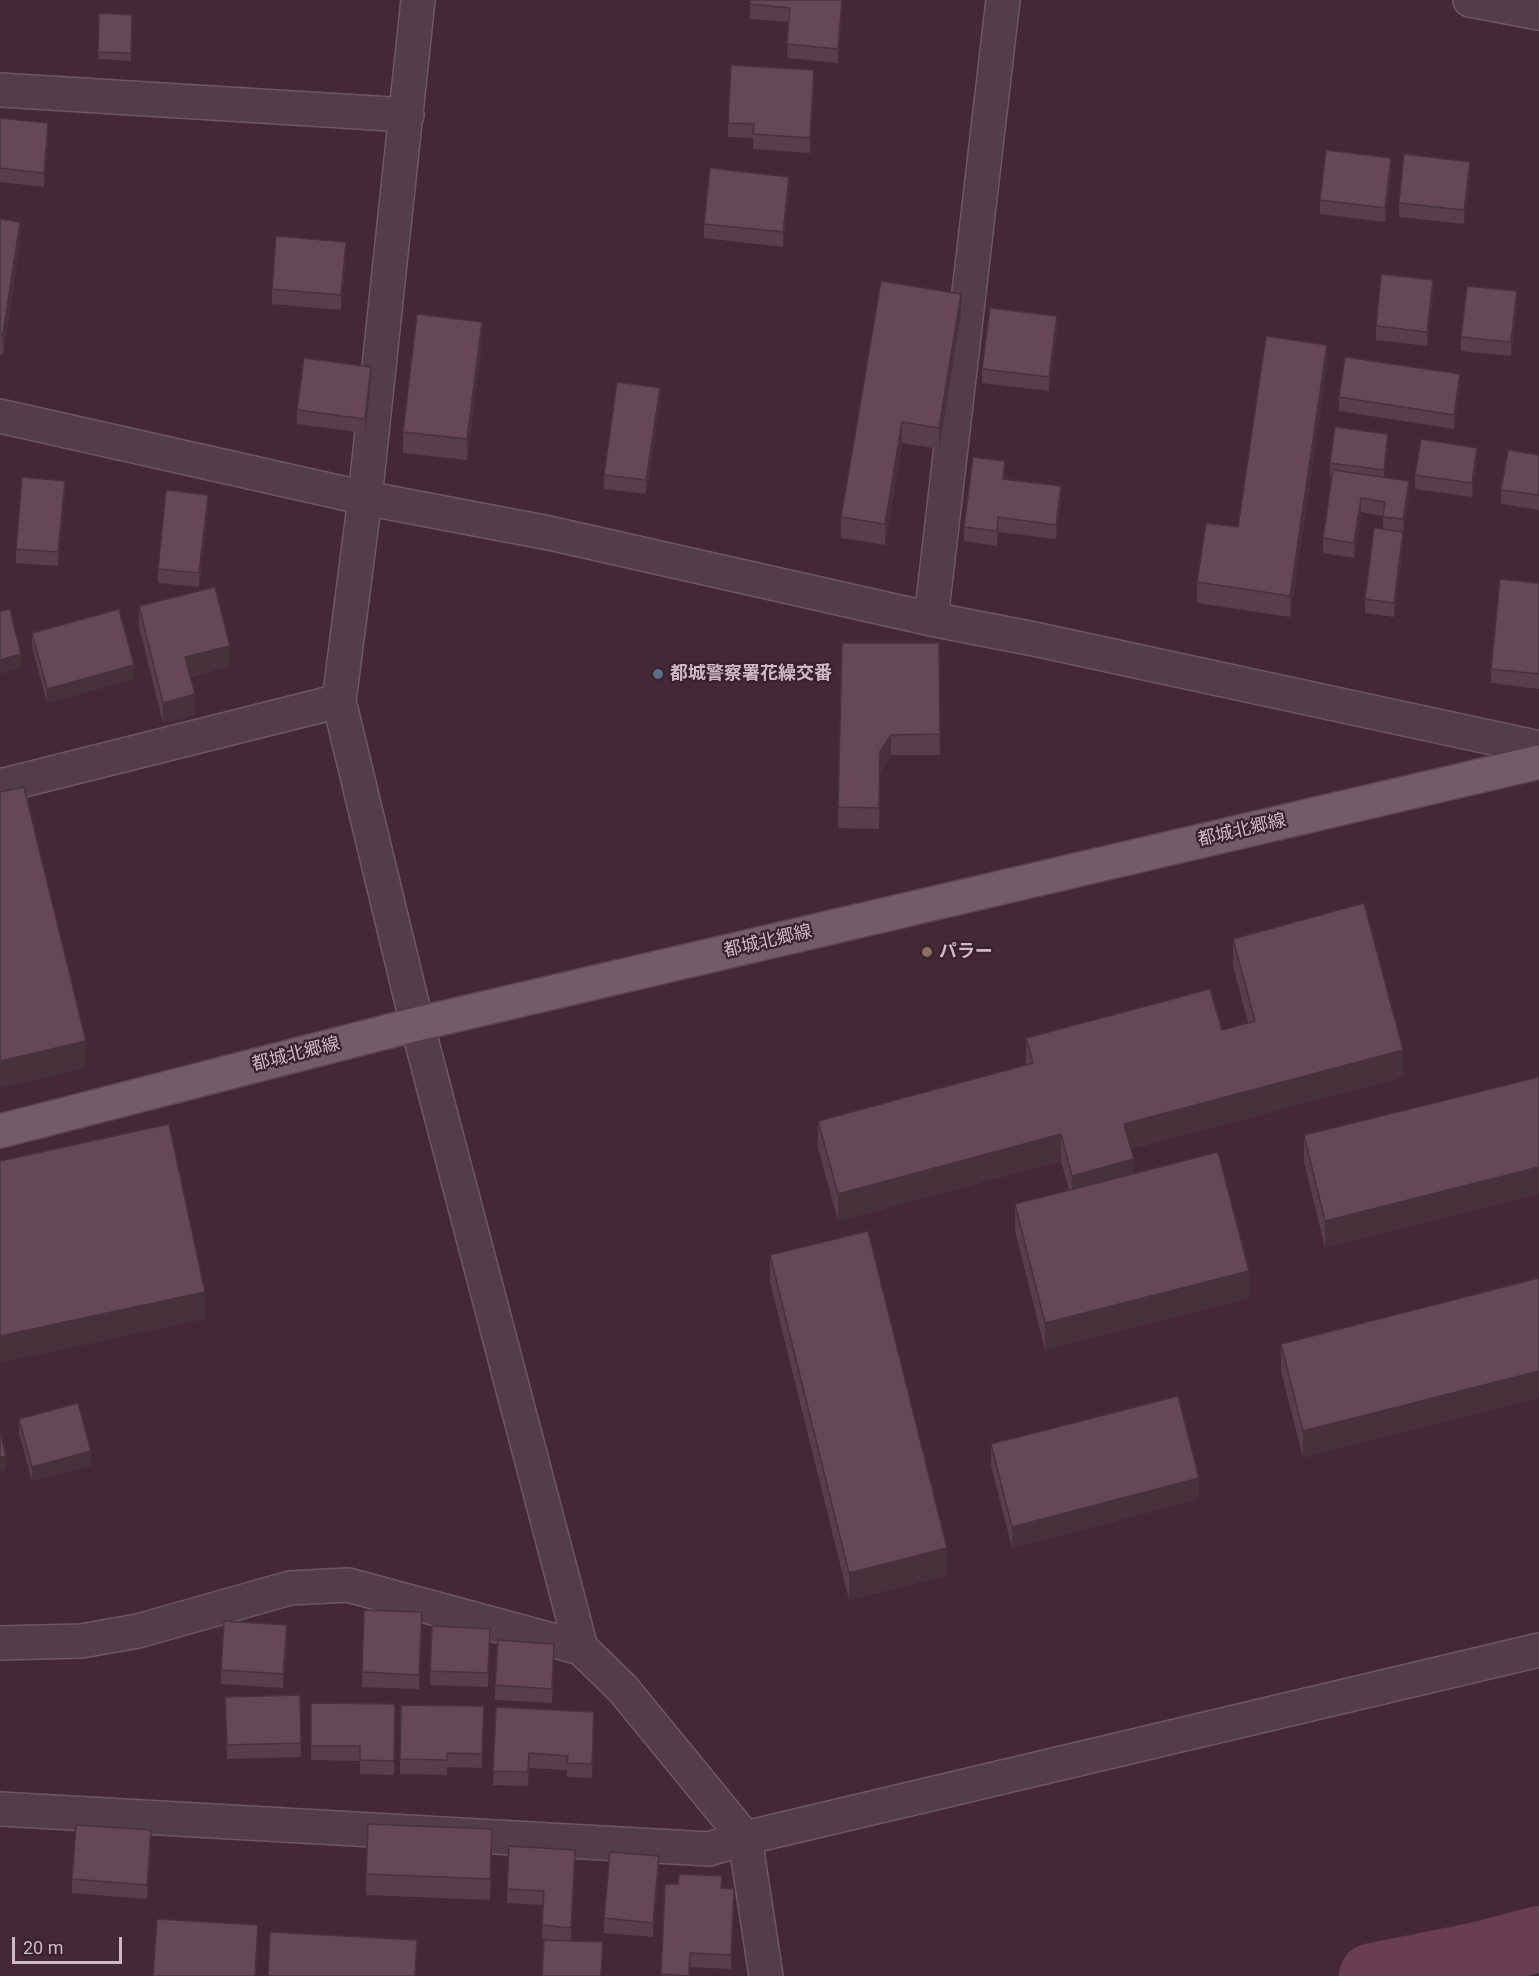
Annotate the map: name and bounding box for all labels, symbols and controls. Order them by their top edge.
place label: 都城警察署花繰交番 [670,663,832,685]
marker: 都城警察署花繰交番 [651,667,665,681]
street label: 都城北郷線 [1196,810,1288,852]
street label: 都城北郷線 [722,921,814,963]
place label: パラー [939,941,993,963]
marker: パラー [920,945,934,959]
street label: 都城北郷線 [250,1034,342,1076]
scale bar [15,1925,124,1963]
text: 20 m [23,1937,63,1958]

